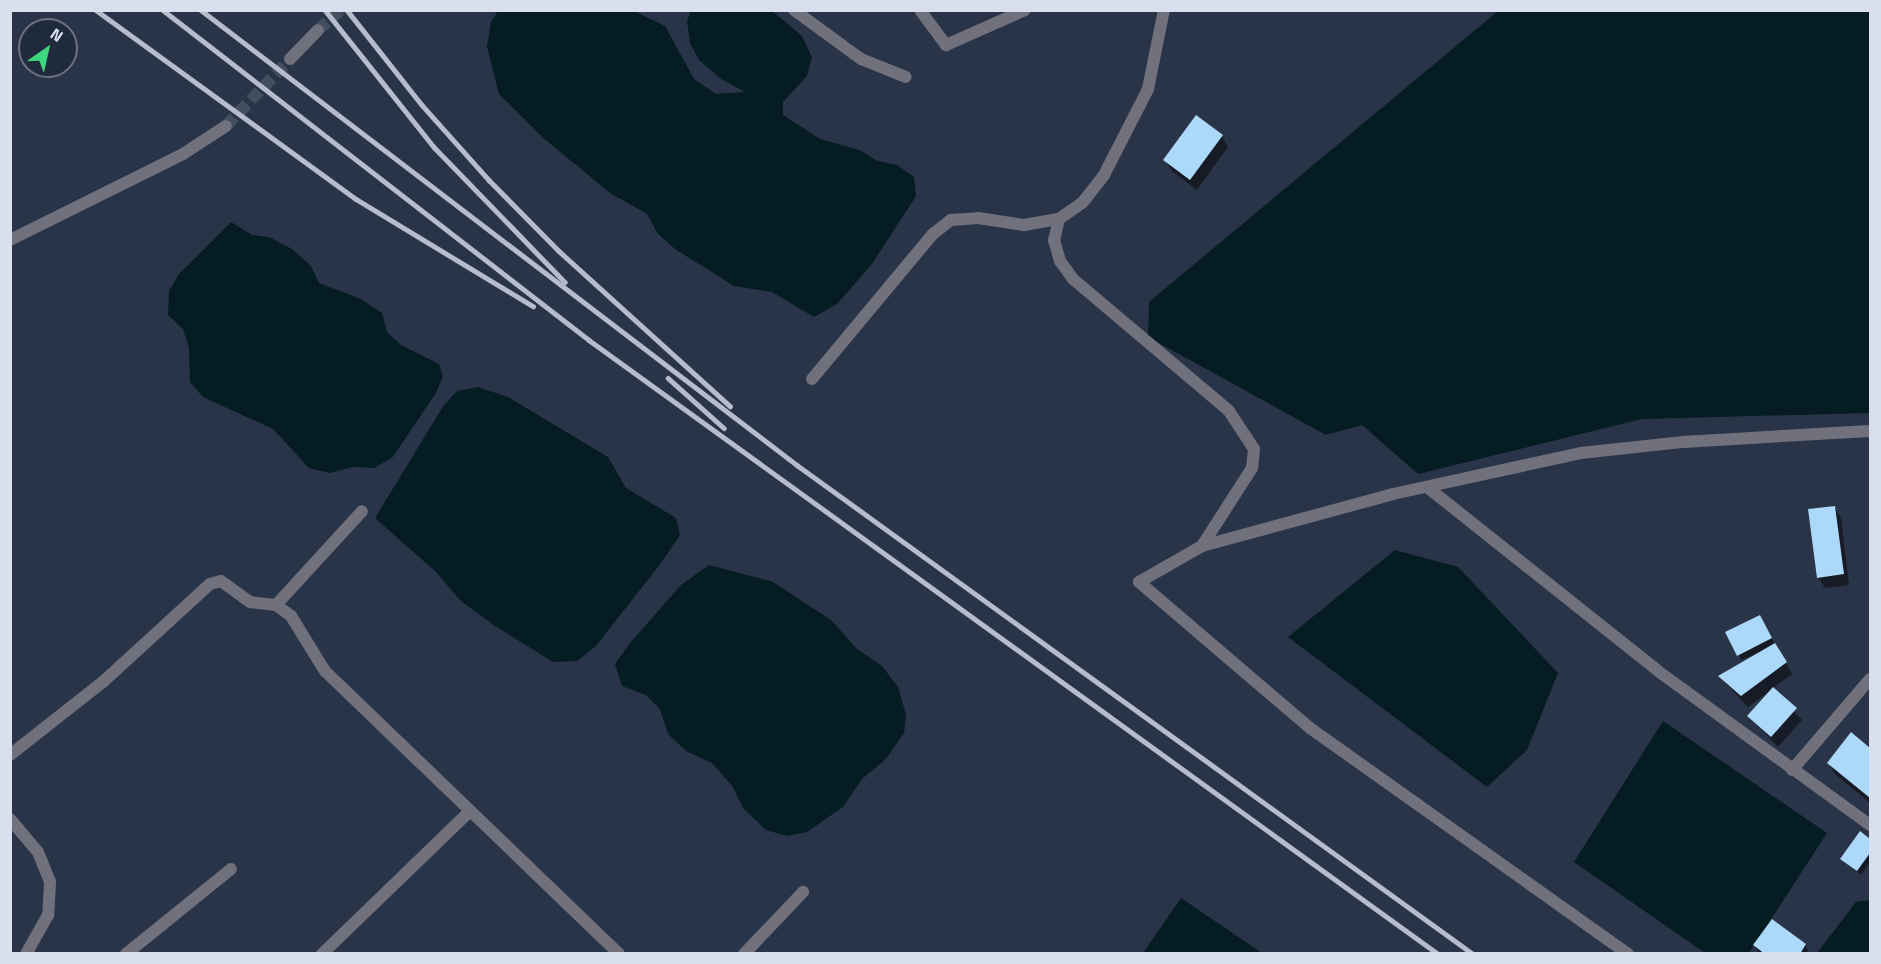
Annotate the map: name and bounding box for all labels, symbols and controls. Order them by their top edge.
north arrow [18,18,78,78]
text: N [46,22,68,48]

